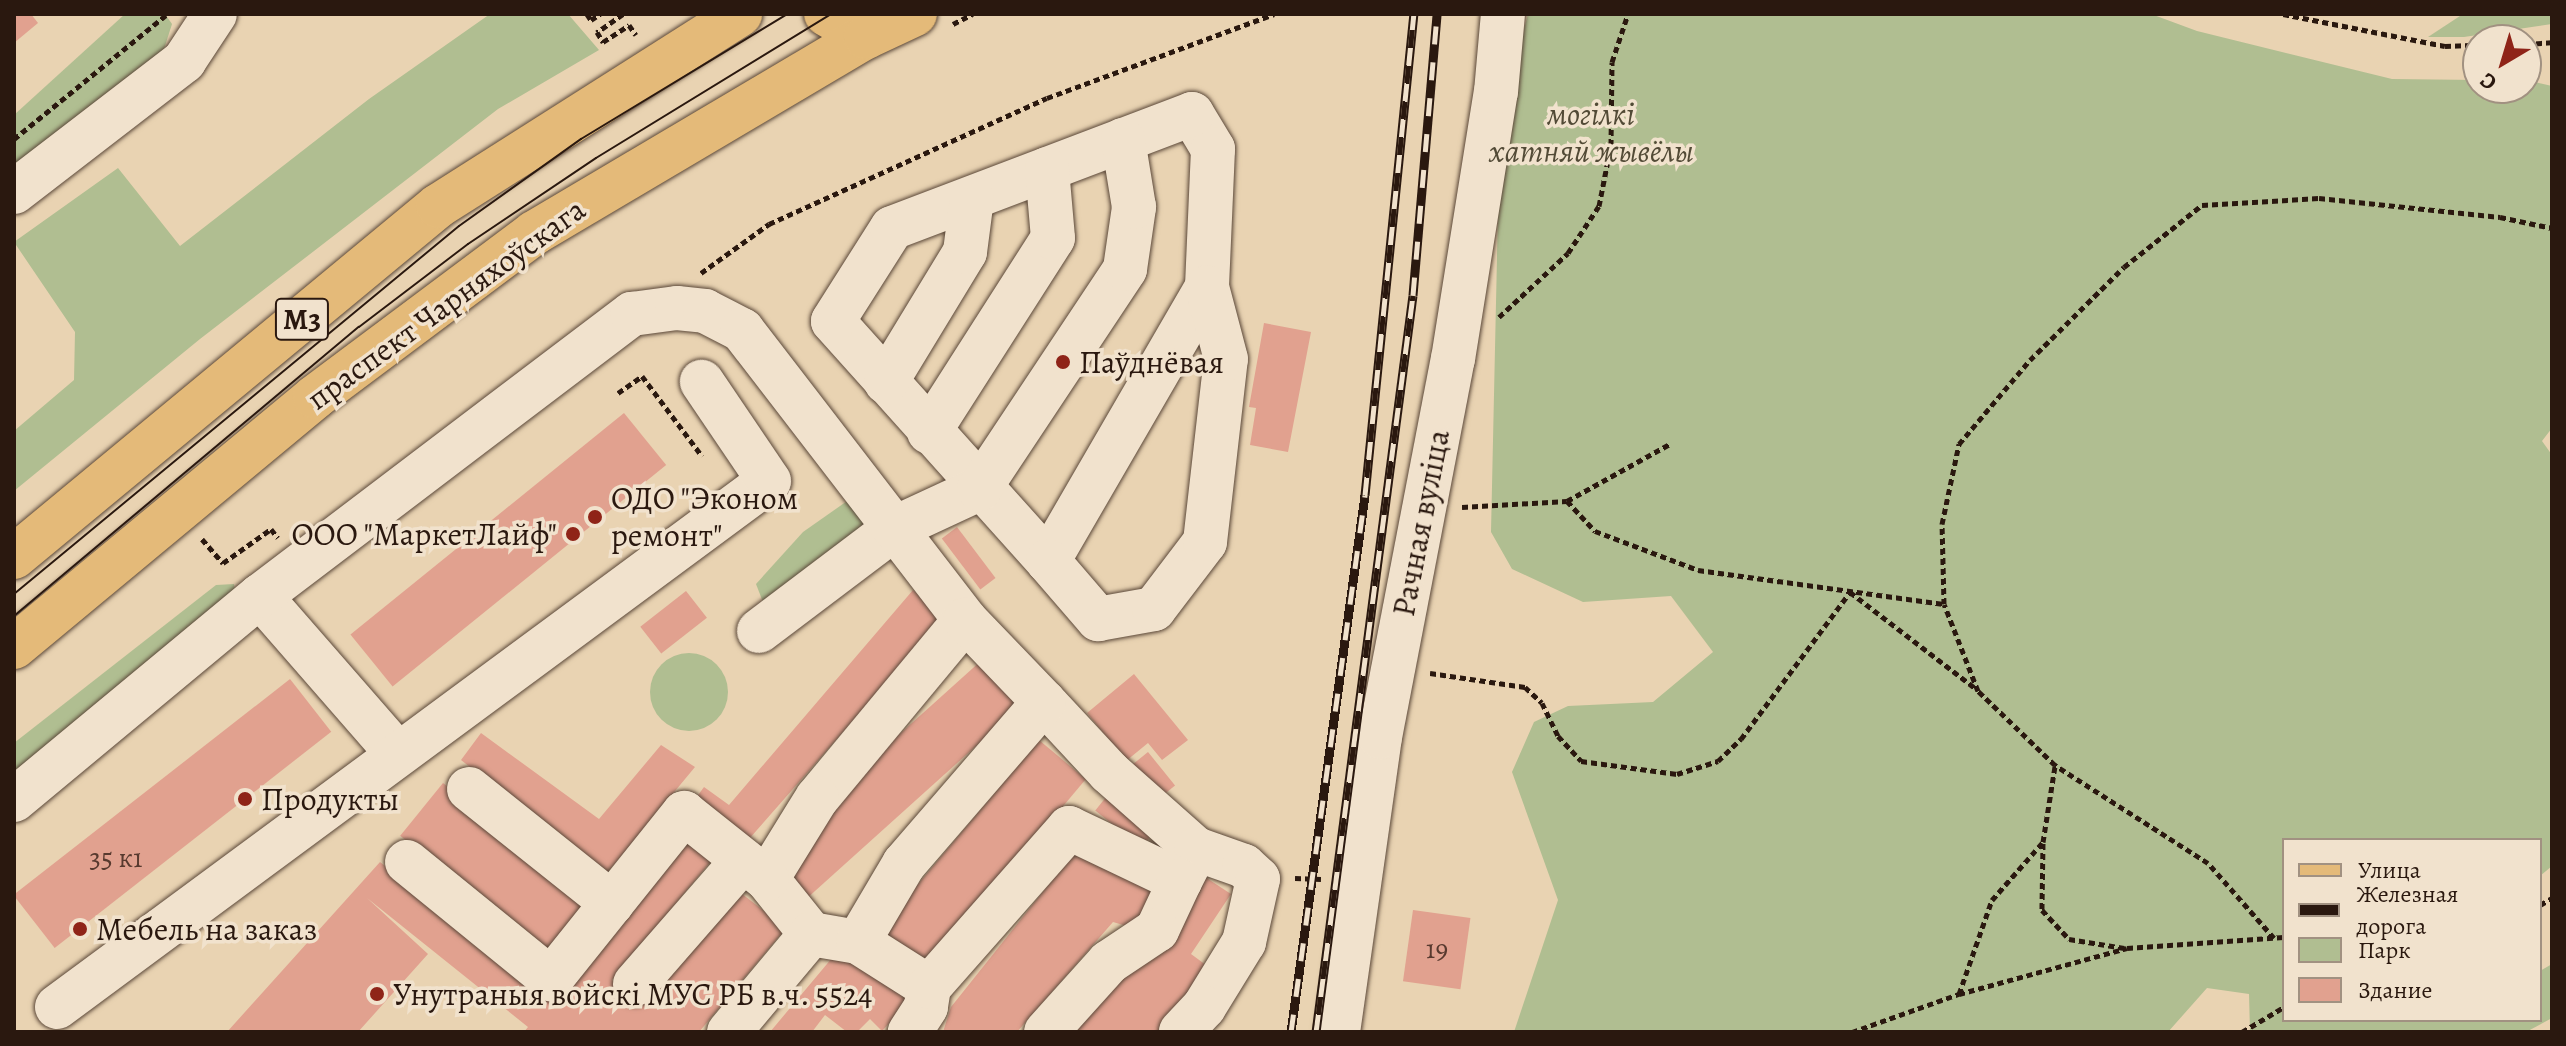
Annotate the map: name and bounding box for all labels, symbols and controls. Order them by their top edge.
north arrow [2462,24,2542,104]
text: С [2474,65,2503,97]
park label: могілкі хатняй жывёлы [1488,96,1694,171]
street label: праспект Чарняхоўскага [299,190,593,418]
road number: М3 [274,293,330,345]
place label: Паўднёвая [1079,343,1224,381]
marker: Паўднёвая [1054,353,1072,371]
street label: Рачная вуліца [1384,426,1458,620]
place label: ОДО "Эконом ремонт" [611,480,799,555]
marker: ОДО "Эконом ремонт" [586,508,604,526]
place label: ООО "МаркетЛайф" [291,515,557,553]
marker: ООО "МаркетЛайф" [564,525,582,543]
place label: Продукты [261,780,399,818]
marker: Продукты [236,790,254,808]
legend [2282,838,2542,1022]
house number: 35 к1 [89,841,143,875]
text: Улица [2358,854,2421,886]
text: Железная дорога [2356,878,2458,942]
place label: Мебель на заказ [96,910,317,948]
marker: Мебель на заказ [71,920,89,938]
house number: 19 [1426,932,1448,966]
text: Парк [2358,934,2411,966]
text: Здание [2358,974,2433,1006]
place label: Унутраныя войскі МУС РБ в.ч. 5524 [393,975,873,1013]
marker: Унутраныя войскі МУС РБ в.ч. 5524 [368,985,386,1003]

